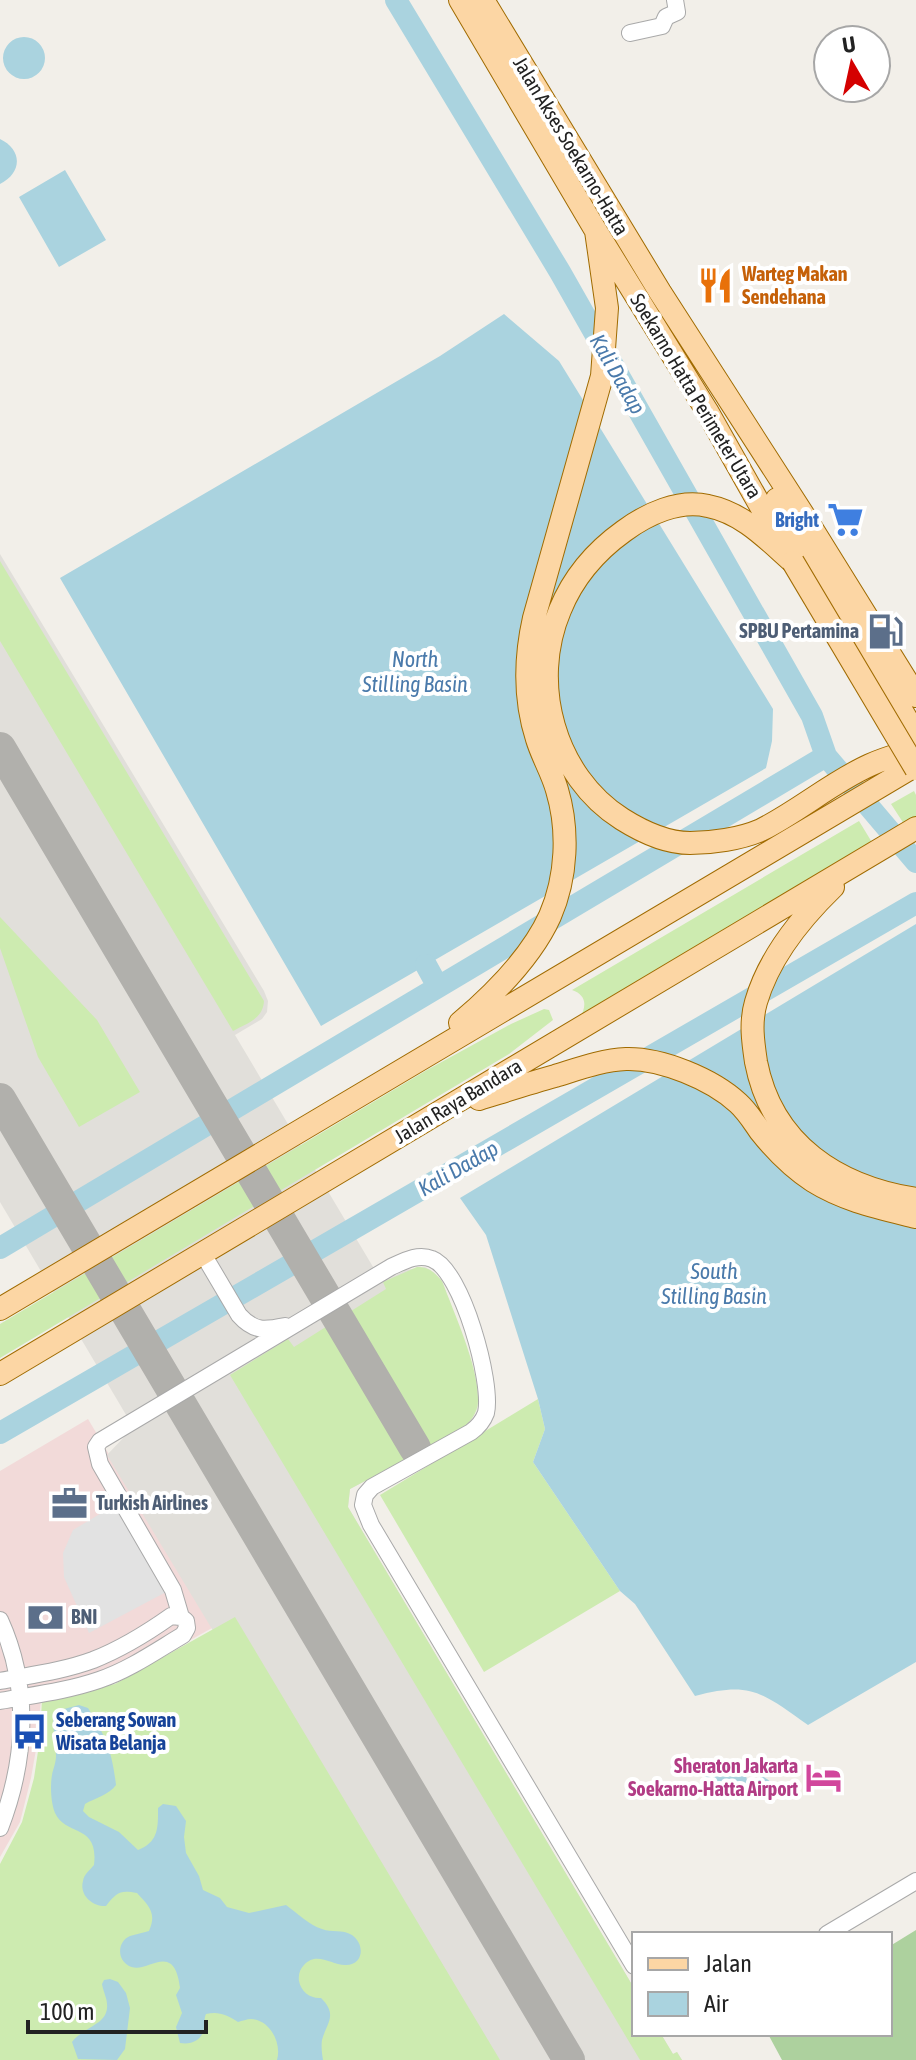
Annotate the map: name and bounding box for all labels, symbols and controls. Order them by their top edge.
north arrow [812,24,892,104]
text: U [840,30,857,58]
street label: Jalan Akses Soekarno-Hatta [509,52,634,239]
place label: Warteg Makan Sendehana [741,262,847,308]
restaurant icon: Warteg Makan Sendehana [697,266,735,304]
street label: Soekarno Hatta Perimeter Utara [626,289,767,502]
water label: Kali Dadap [585,329,651,419]
supermarket icon: Bright [826,501,864,539]
place label: Bright [775,508,819,531]
fuel station icon: SPBU Pertamina [866,612,904,650]
place label: SPBU Pertamina [739,619,859,642]
water label: North Stilling Basin [361,646,468,697]
street label: Jalan Raya Bandara [390,1054,525,1148]
water label: Kali Dadap [413,1135,503,1201]
water label: South Stilling Basin [660,1258,767,1309]
office icon: Turkish Airlines [51,1484,89,1522]
place label: Turkish Airlines [96,1491,208,1514]
bank icon: BNI [26,1598,64,1636]
place label: BNI [71,1605,97,1628]
place label: Seberang Sowan Wisata Belanja [55,1708,176,1754]
bus stop icon: Seberang Sowan Wisata Belanja [11,1713,49,1751]
place label: Sheraton Jakarta Soekarno-Hatta Airport [628,1754,798,1800]
hotel icon: Sheraton Jakarta Soekarno-Hatta Airport [805,1759,843,1797]
legend [632,1932,892,2036]
text: Jalan [704,1950,752,1977]
scale bar [28,1984,206,2034]
text: Air [704,1990,729,2017]
text: 100 m [40,1998,94,2025]

